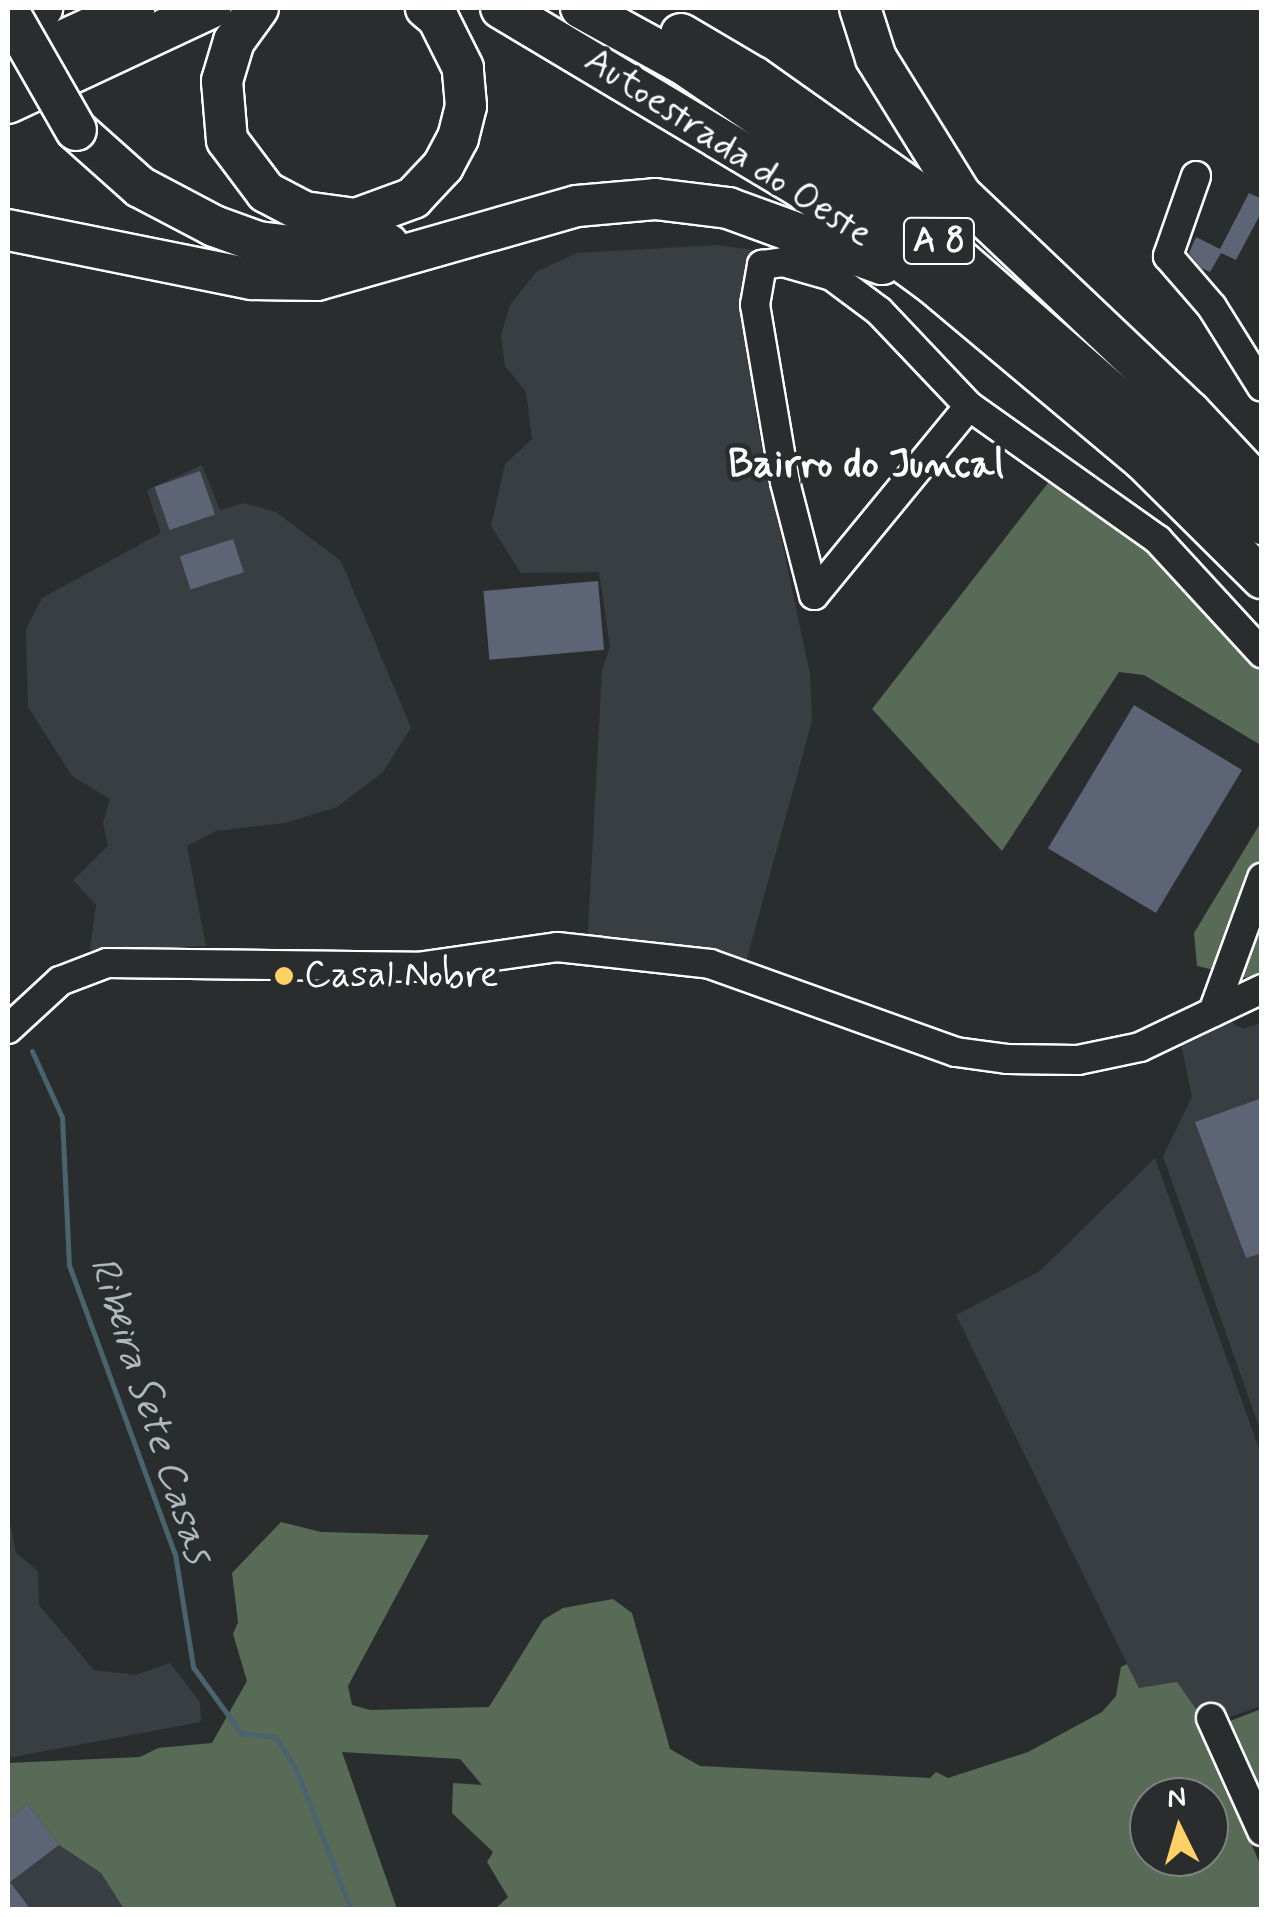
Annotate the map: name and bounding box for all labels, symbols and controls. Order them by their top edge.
street label: Autoestrada do Oeste [576,38,880,258]
road number: A 8 [902,211,976,271]
district label: Bairro do Juncal [730,441,1002,489]
place label: Casal Nobre [304,953,501,999]
marker: Casal Nobre [273,965,295,987]
water label: Ribeira Sete Casas [79,1254,221,1566]
north arrow [1129,1777,1229,1877]
text: N [1166,1779,1187,1818]

